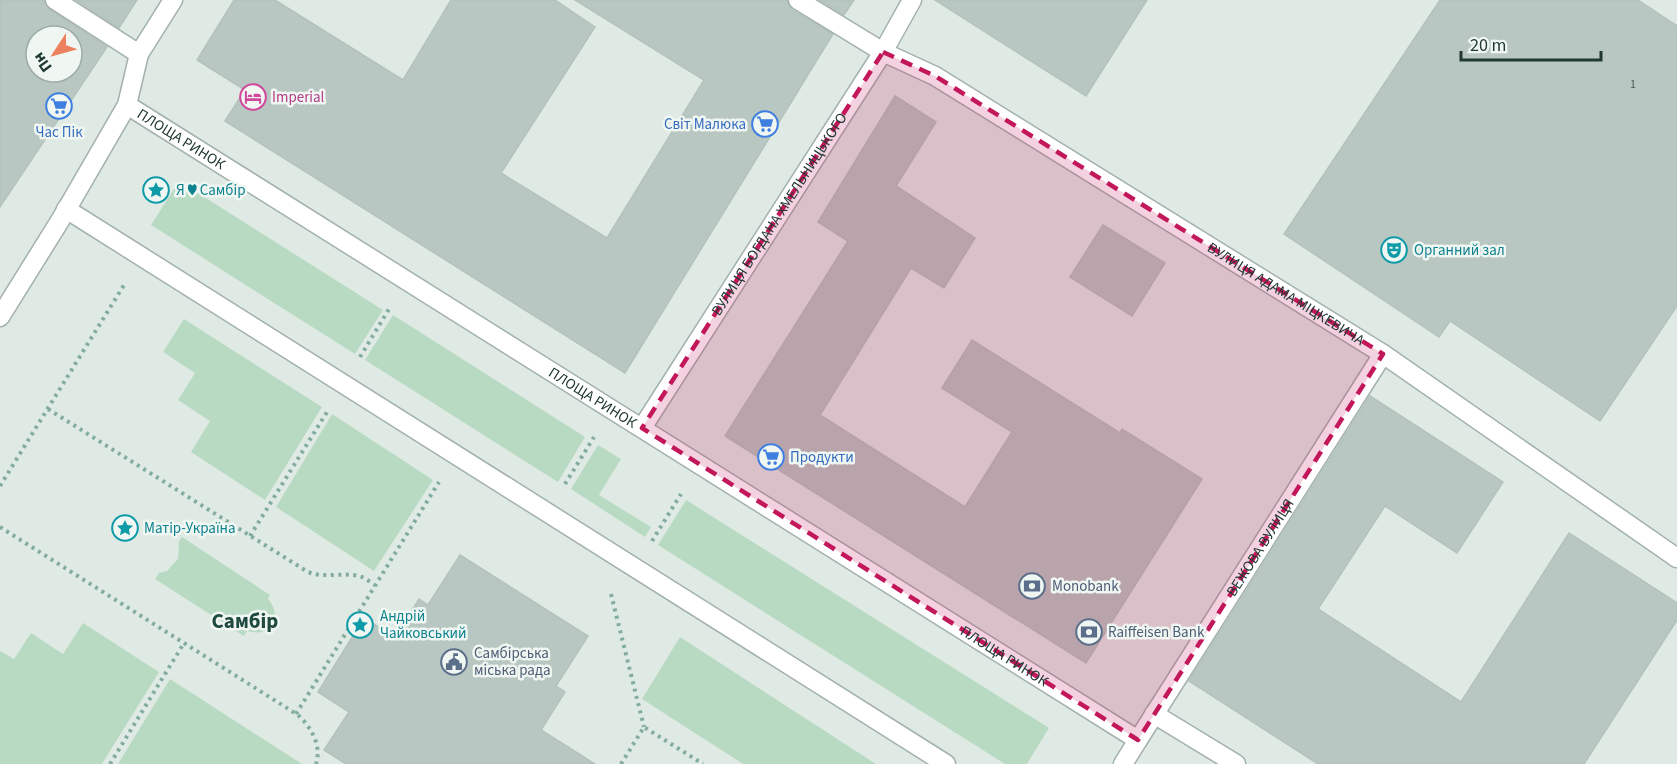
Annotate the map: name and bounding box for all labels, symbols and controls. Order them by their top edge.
north arrow [24,24,84,84]
scale bar [1461,24,1600,62]
text: 20 m [1470,33,1506,58]
text: Пн [28,48,57,77]
house number: 1 [1630,76,1636,93]
hotel icon: Imperial [238,82,268,112]
place label: Imperial [272,87,325,108]
supermarket icon: Час Пік [44,91,74,121]
street label: ПЛОЩА РИНОК [133,103,230,175]
street label: ВУЛИЦЯ БОГДАНА ХМЕЛЬНИЦЬКОГО [706,108,852,320]
supermarket icon: Світ Малюка [750,109,780,139]
place label: Світ Малюка [664,114,746,135]
place label: Час Пік [35,122,83,143]
place icon: Я ♥ Самбір [141,175,171,205]
place label: Я ♥ Самбір [176,180,246,201]
theatre icon: Органний зал [1379,235,1409,265]
street label: ВУЛИЦЯ АДАМА МІЦКЕВИЧА [1203,237,1369,351]
place label: Органний зал [1414,240,1505,261]
street label: ПЛОЩА РИНОК [545,362,641,433]
supermarket icon: Продукти [756,442,786,472]
place label: Продукти [790,447,854,468]
street label: ВЕЖОВА ВУЛИЦЯ [1221,494,1299,601]
place icon: Матір-Україна [110,513,140,543]
place label: Матір-Україна [144,518,236,539]
bank icon: Monobank [1017,571,1047,601]
place label: Monobank [1052,576,1119,597]
district label: Самбір [212,606,278,636]
place label: Андрій Чайковський [380,606,467,644]
place icon: Андрій Чайковський [345,610,375,640]
bank icon: Raiffeisen Bank [1074,617,1104,647]
street label: ПЛОЩА РИНОК [956,620,1053,692]
place label: Raiffeisen Bank [1108,622,1205,643]
place label: Самбірська міська рада [474,643,551,681]
public building icon: Самбірська міська рада [439,647,469,677]

